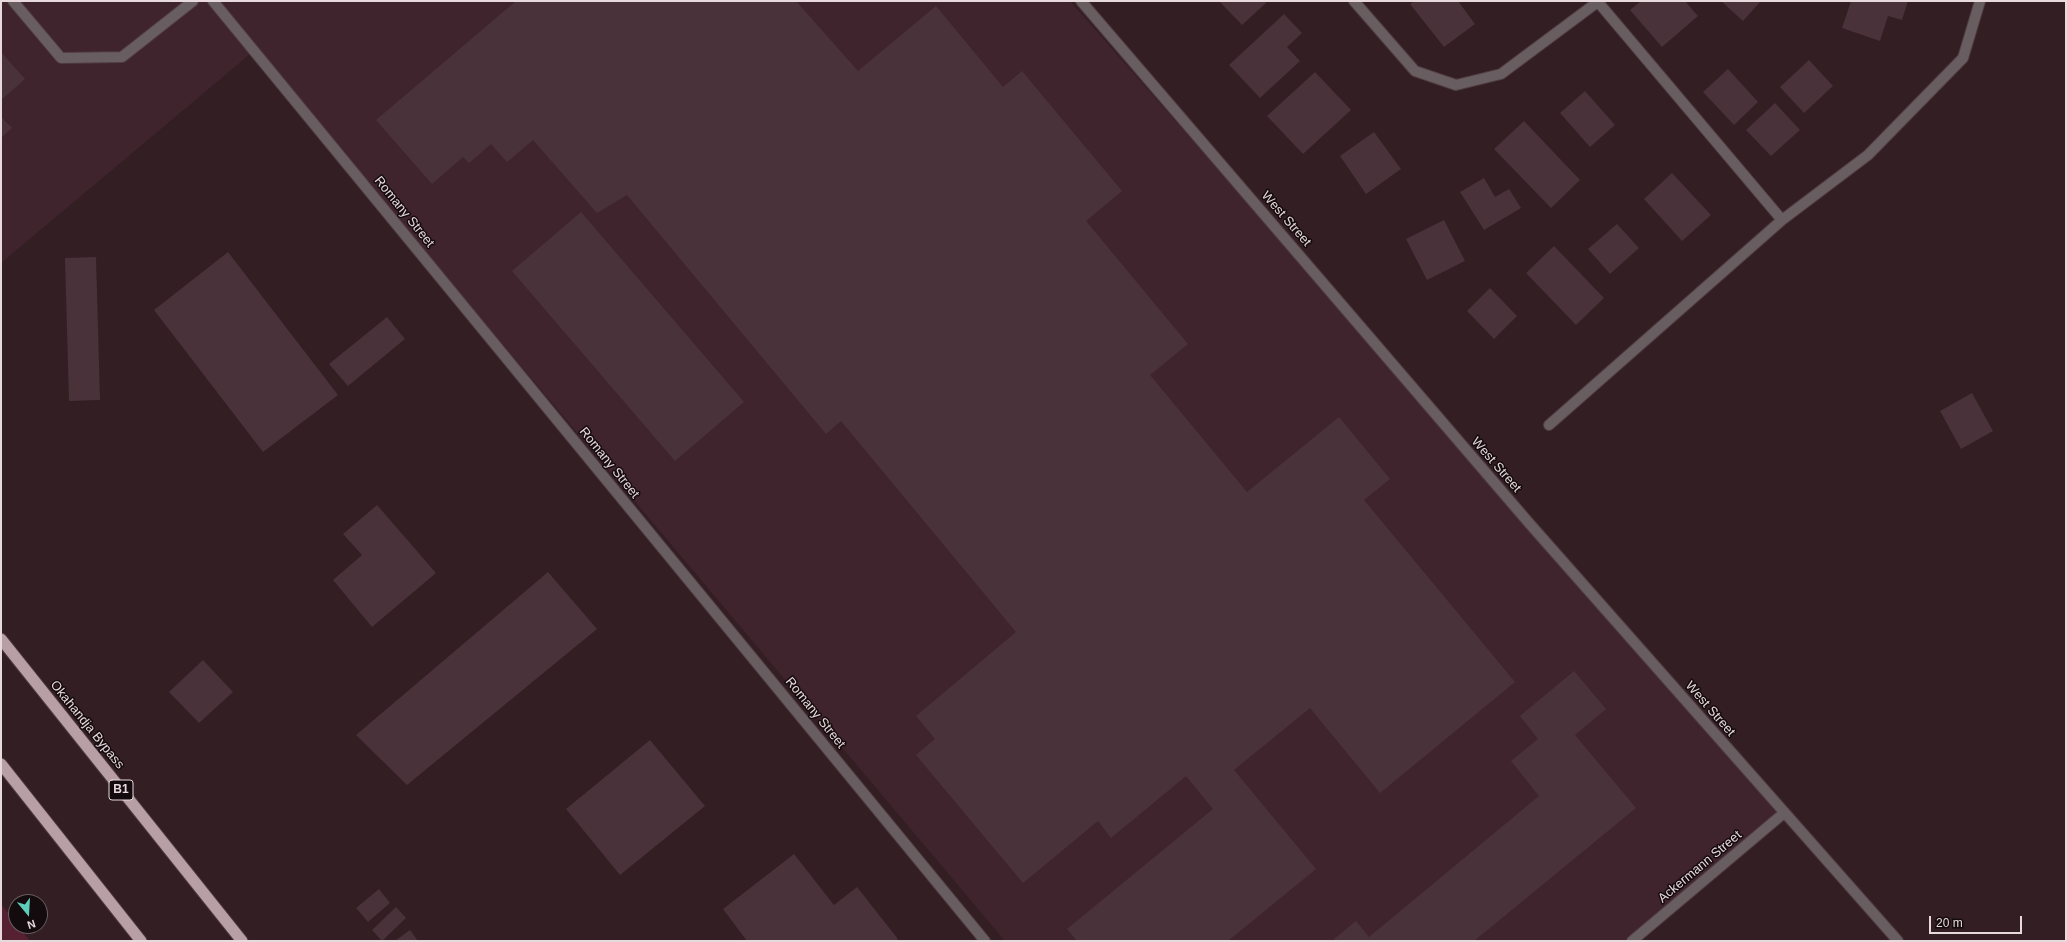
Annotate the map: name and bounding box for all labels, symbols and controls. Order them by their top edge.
street label: Romany Street [371,173,437,251]
street label: West Street [1258,188,1314,250]
street label: Romany Street [576,424,642,502]
street label: West Street [1468,434,1524,496]
street label: Romany Street [782,674,848,752]
street label: Okahandja Bypass [47,678,127,772]
street label: West Street [1682,678,1738,740]
road number: B1 [109,780,133,800]
street label: Ackermann Street [1655,828,1745,906]
north arrow [8,894,48,934]
scale bar [1931,908,2024,934]
text: 20 m [1936,916,1963,930]
text: N [26,918,37,931]

